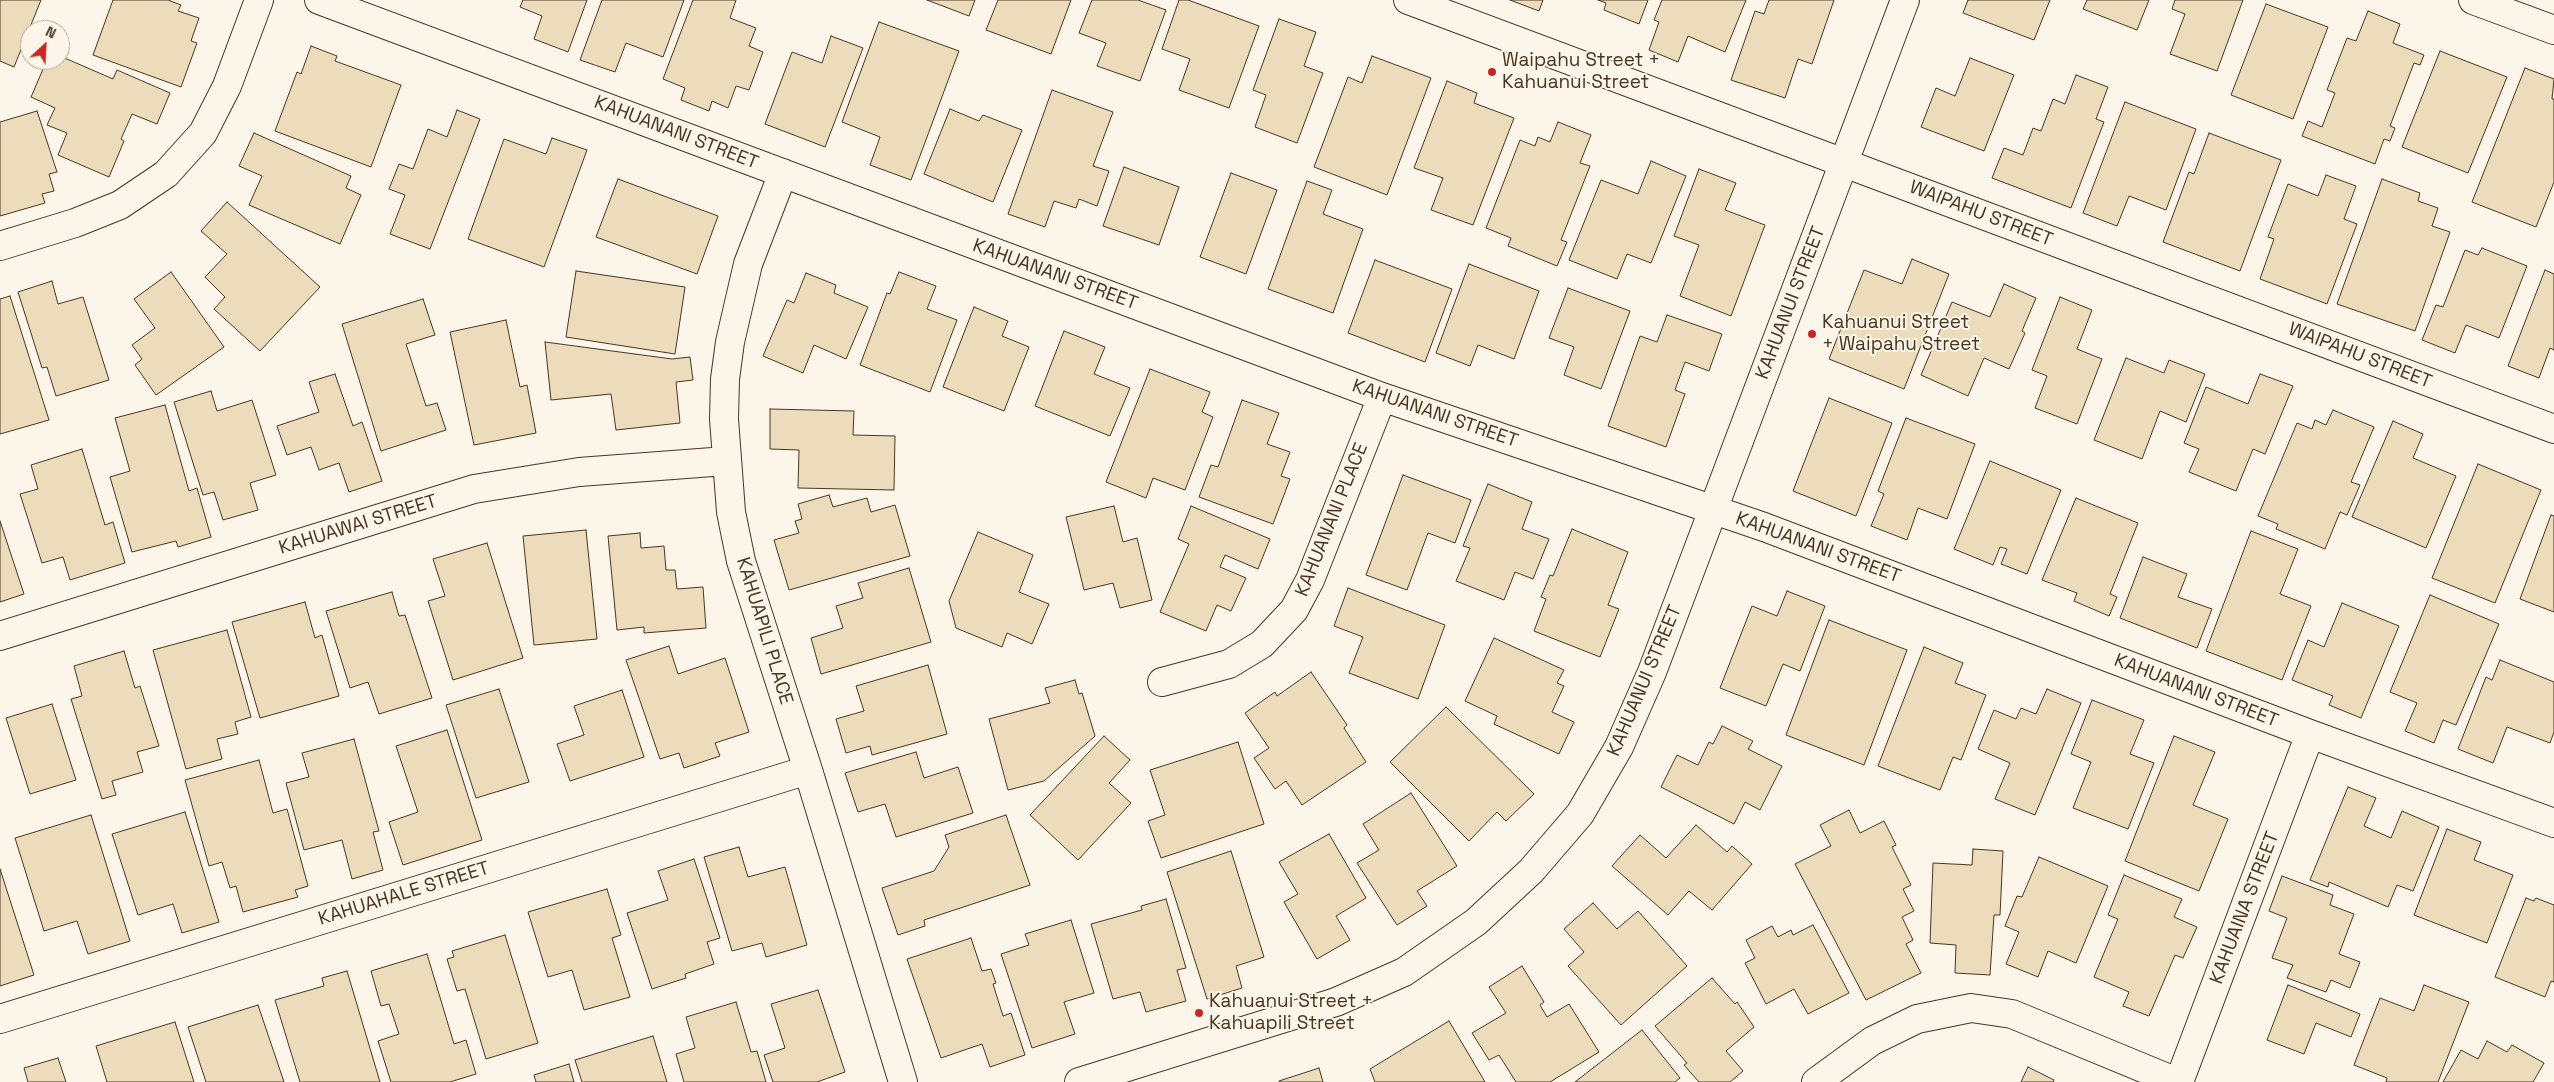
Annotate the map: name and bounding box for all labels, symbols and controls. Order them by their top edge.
north arrow [20,20,70,70]
text: N [43,22,59,42]
place label: Waipahu Street + Kahuanui Street [1502,50,1660,94]
marker: Waipahu Street + Kahuanui Street [1486,66,1498,78]
street label: KAHUANANI STREET [591,91,761,175]
street label: WAIPAHU STREET [1906,176,2056,252]
street label: KAHUANUI STREET [1751,223,1831,383]
street label: KAHUANANI STREET [969,235,1141,315]
place label: Kahuanui Street + Waipahu Street [1822,312,1980,356]
street label: WAIPAHU STREET [2285,318,2435,394]
marker: Kahuanui Street + Waipahu Street [1806,328,1818,340]
street label: KAHUANANI STREET [1349,375,1521,453]
street label: KAHUANANI PLACE [1291,440,1373,600]
street label: KAHUAWAI STREET [276,490,440,560]
street label: KAHUANANI STREET [1732,508,1904,588]
street label: KAHUAPILI PLACE [731,555,797,707]
street label: KAHUANUI STREET [1603,602,1687,760]
street label: KAHUANANI STREET [2111,649,2281,733]
street label: KAHUAINA STREET [2205,829,2285,987]
street label: KAHUAHALE STREET [316,857,492,931]
place label: Kahuanui Street + Kahuapili Street [1209,991,1373,1035]
marker: Kahuanui Street + Kahuapili Street [1193,1007,1205,1019]

